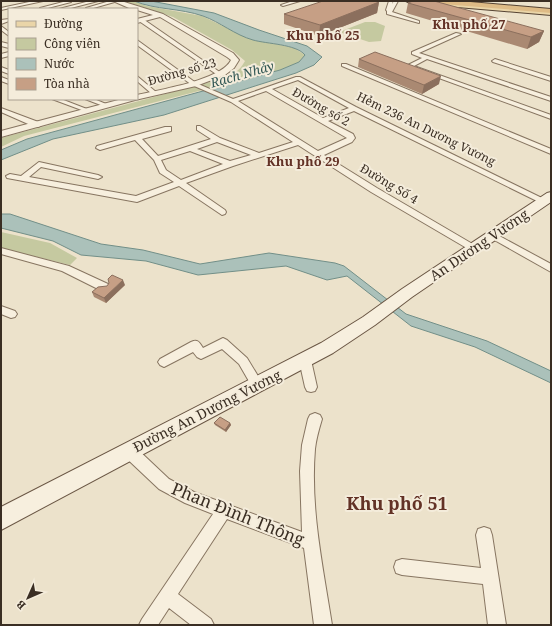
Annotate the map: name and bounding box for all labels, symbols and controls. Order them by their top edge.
legend [8,8,138,100]
text: Đường [44,15,83,32]
district label: Khu phố 27 [432,15,506,33]
district label: Khu phố 25 [286,26,360,44]
text: Công viên [44,35,101,52]
street label: Đường số 23 [146,54,218,89]
text: Nước [44,55,75,72]
water label: Rạch Nhảy [207,56,276,92]
text: Tòa nhà [44,75,90,92]
street label: Đường số 2 [289,83,353,130]
street label: Hẻm 236 An Dương Vương [354,87,499,170]
district label: Khu phố 29 [266,152,340,170]
street label: Đường Số 4 [357,160,422,208]
street label: An Dương Vương [426,204,532,285]
street label: Đường An Dương Vương [129,365,285,456]
street label: Phan Đình Thông [168,476,308,551]
district label: Khu phố 51 [346,491,448,515]
north arrow [8,578,48,618]
text: B [13,598,28,613]

